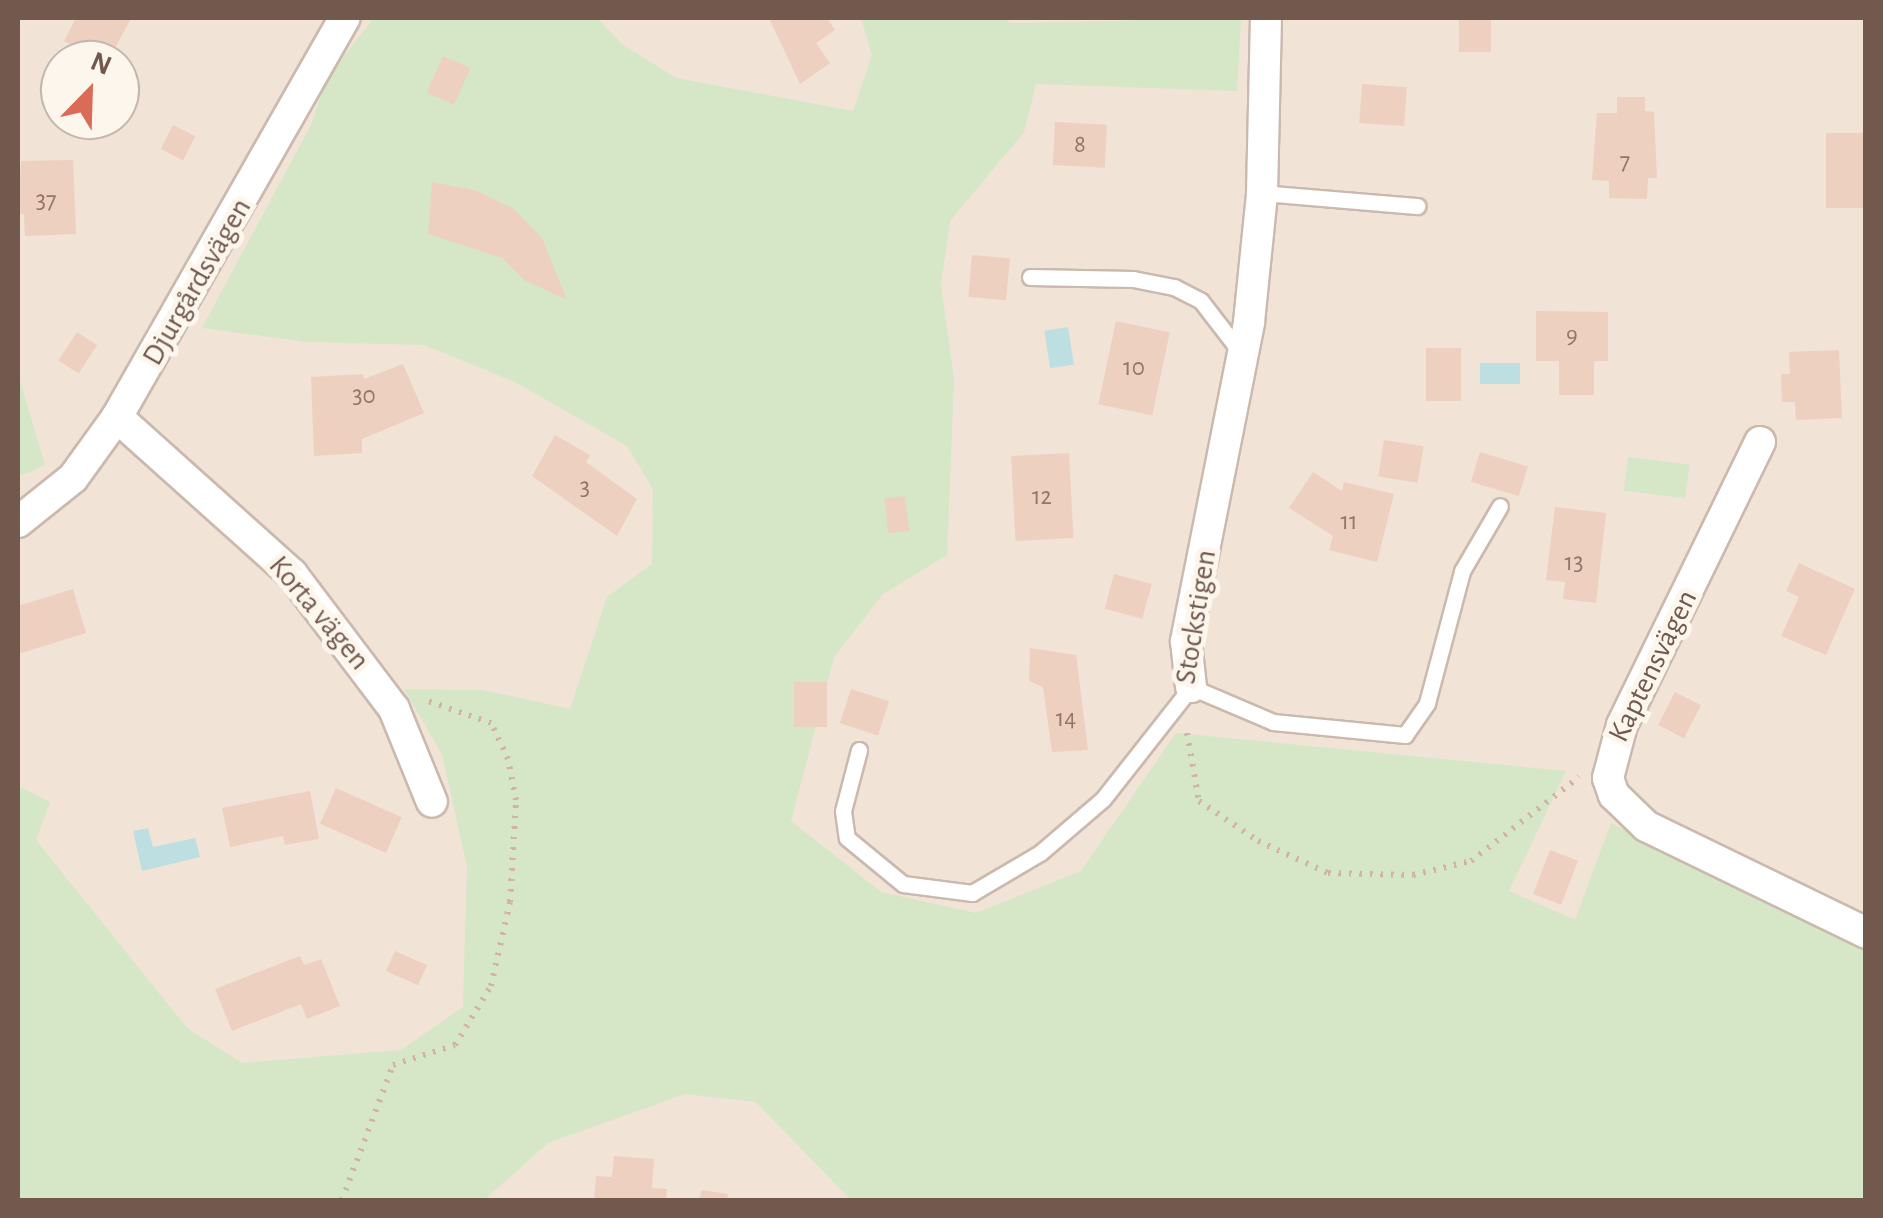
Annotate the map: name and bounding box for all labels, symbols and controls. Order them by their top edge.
north arrow [40,40,140,140]
text: N [87,48,115,81]
house number: 8 [1074,130,1086,160]
house number: 7 [1620,147,1630,177]
house number: 37 [36,186,56,216]
street label: Djurgårdsvägen [135,192,259,372]
house number: 9 [1566,321,1578,351]
house number: 10 [1123,353,1145,383]
house number: 30 [352,381,376,411]
house number: 3 [580,473,590,503]
house number: 12 [1032,482,1052,512]
house number: 11 [1340,507,1358,537]
street label: Stockstigen [1168,547,1224,687]
street label: Korta vägen [261,548,377,678]
house number: 13 [1565,548,1583,578]
street label: Kaptensvägen [1601,584,1705,748]
house number: 14 [1056,704,1076,734]

